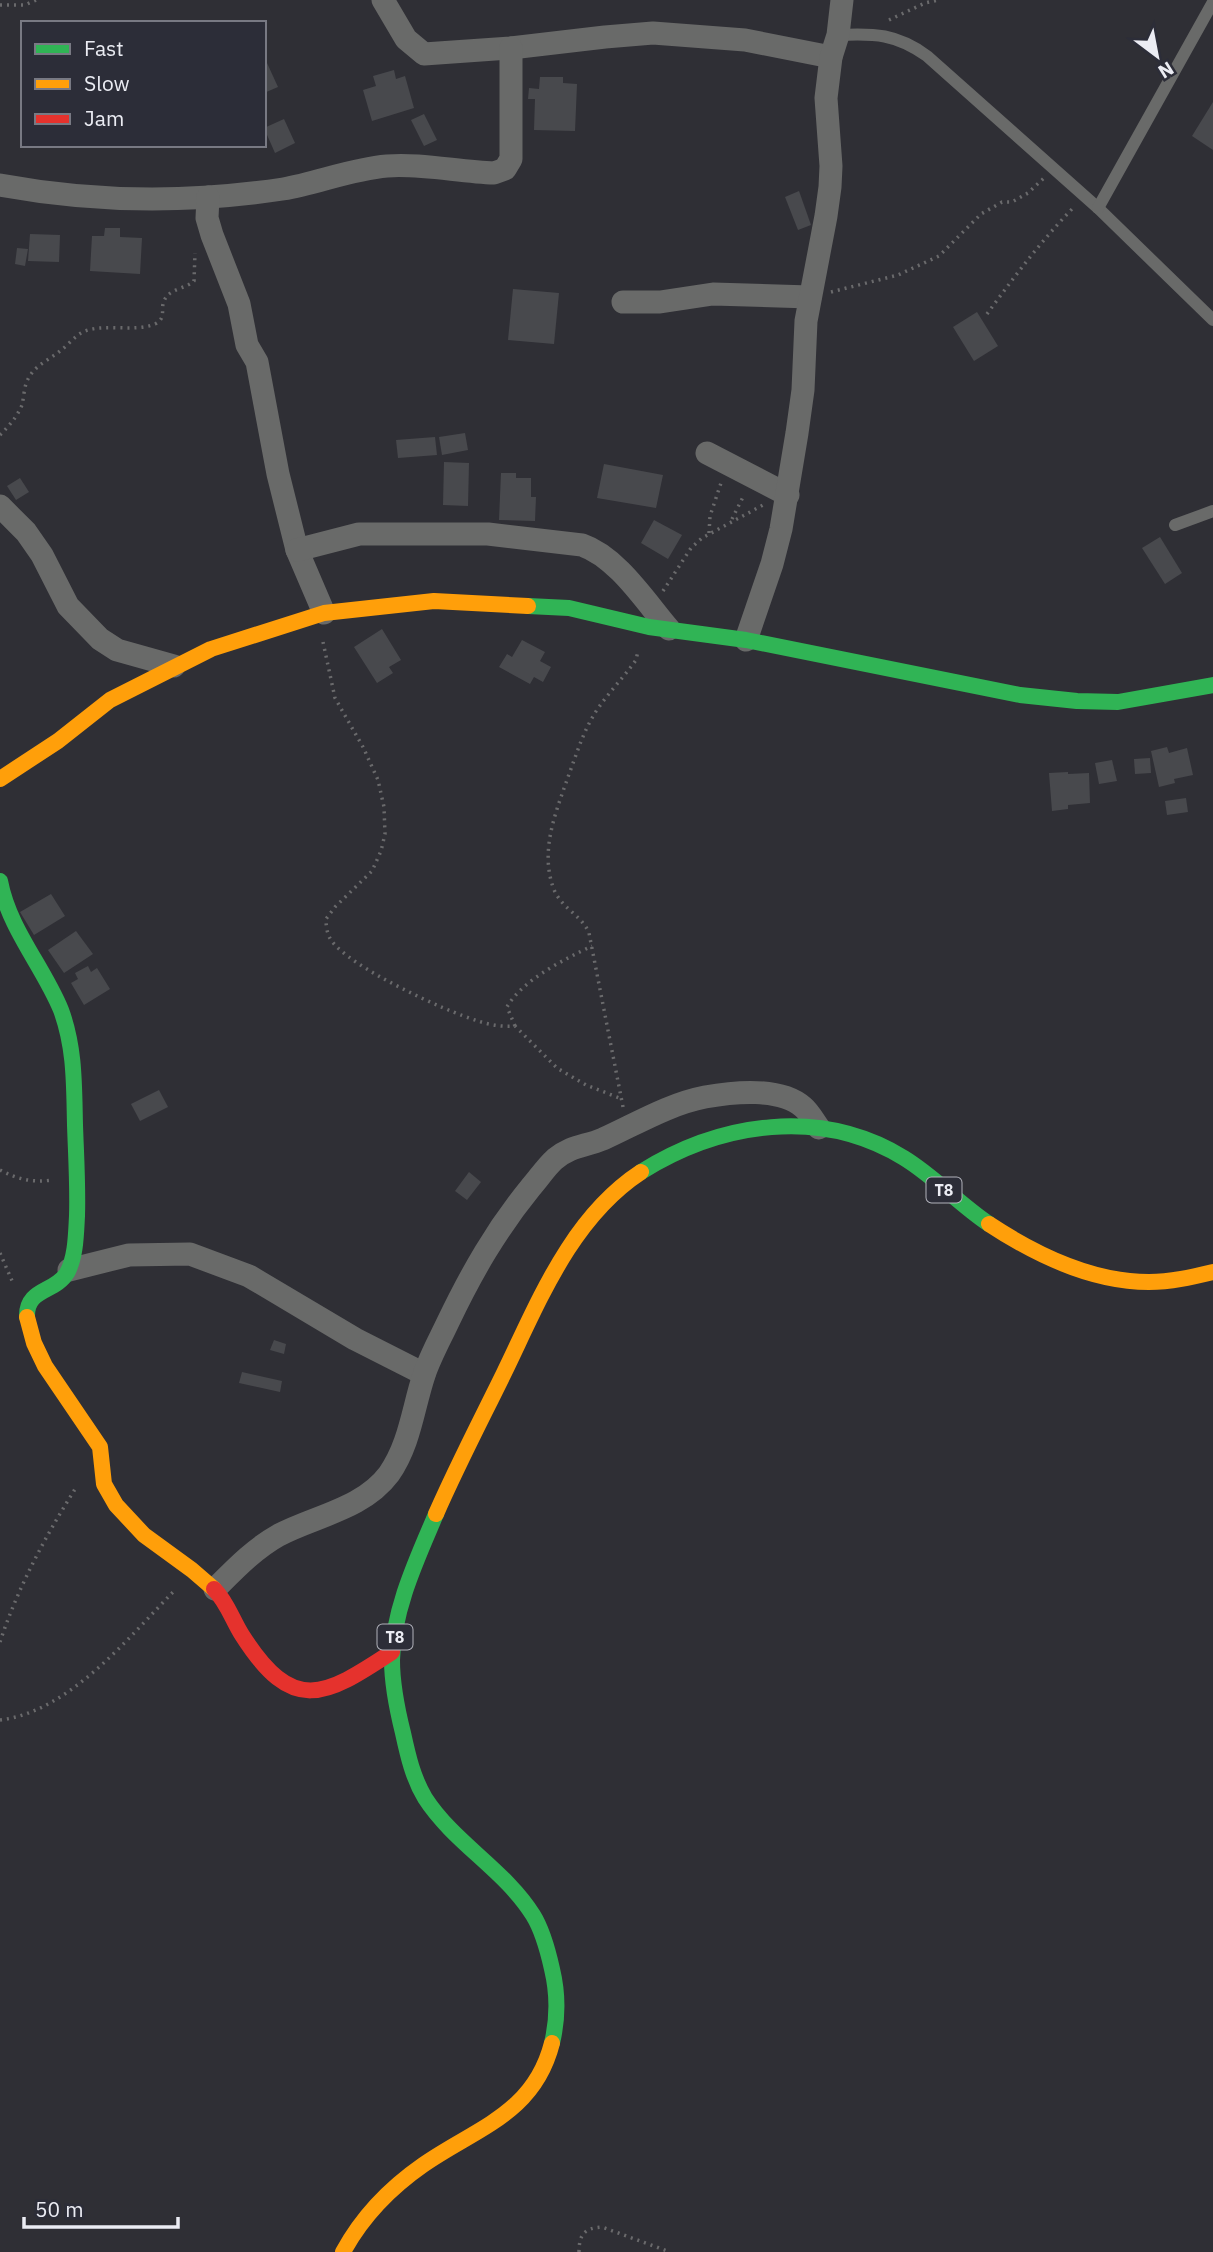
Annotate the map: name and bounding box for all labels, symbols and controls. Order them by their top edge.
legend [21,21,266,147]
north arrow [1122,21,1192,91]
text: Fast [84,34,124,62]
text: N [1154,57,1178,84]
text: Slow [84,69,130,97]
text: Jam [84,104,124,132]
road number: T8 [926,1178,962,1202]
road number: T8 [378,1624,412,1650]
scale bar [24,2186,178,2230]
text: 50 m [35,2195,84,2223]

